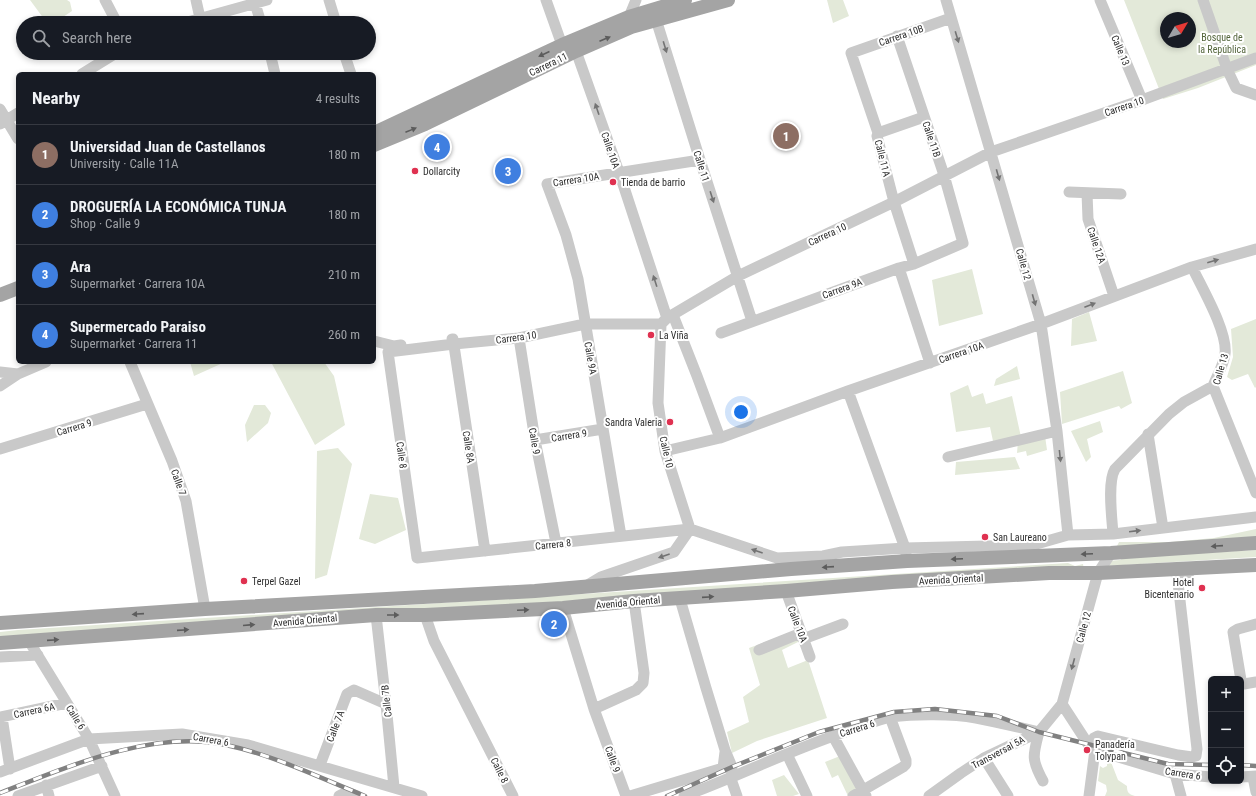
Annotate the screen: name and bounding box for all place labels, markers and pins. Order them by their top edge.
pin: 1 [773,121,799,151]
pin: 4 [424,132,450,162]
pin: 3 [495,156,521,186]
marker: Dollarcity [410,166,420,176]
place label: Dollarcity [423,166,460,177]
marker: Tienda de barrio [608,177,618,187]
place label: Tienda de barrio [621,177,685,188]
marker: La Viña [646,330,656,340]
place label: La Viña [659,330,689,341]
place label: Sandra Valeria [605,417,662,428]
marker: Sandra Valeria [665,417,675,427]
marker: San Laureano [980,532,990,542]
place label: San Laureano [993,532,1047,543]
marker: Terpel Gazel [239,576,249,586]
place label: Terpel Gazel [252,576,301,587]
place label: Hotel Bicentenario [1144,577,1194,600]
marker: Hotel Bicentenario [1197,583,1207,593]
pin: 2 [541,609,567,639]
place label: Panadería Tolypan [1095,739,1135,762]
marker: Panadería Tolypan [1082,745,1092,755]

